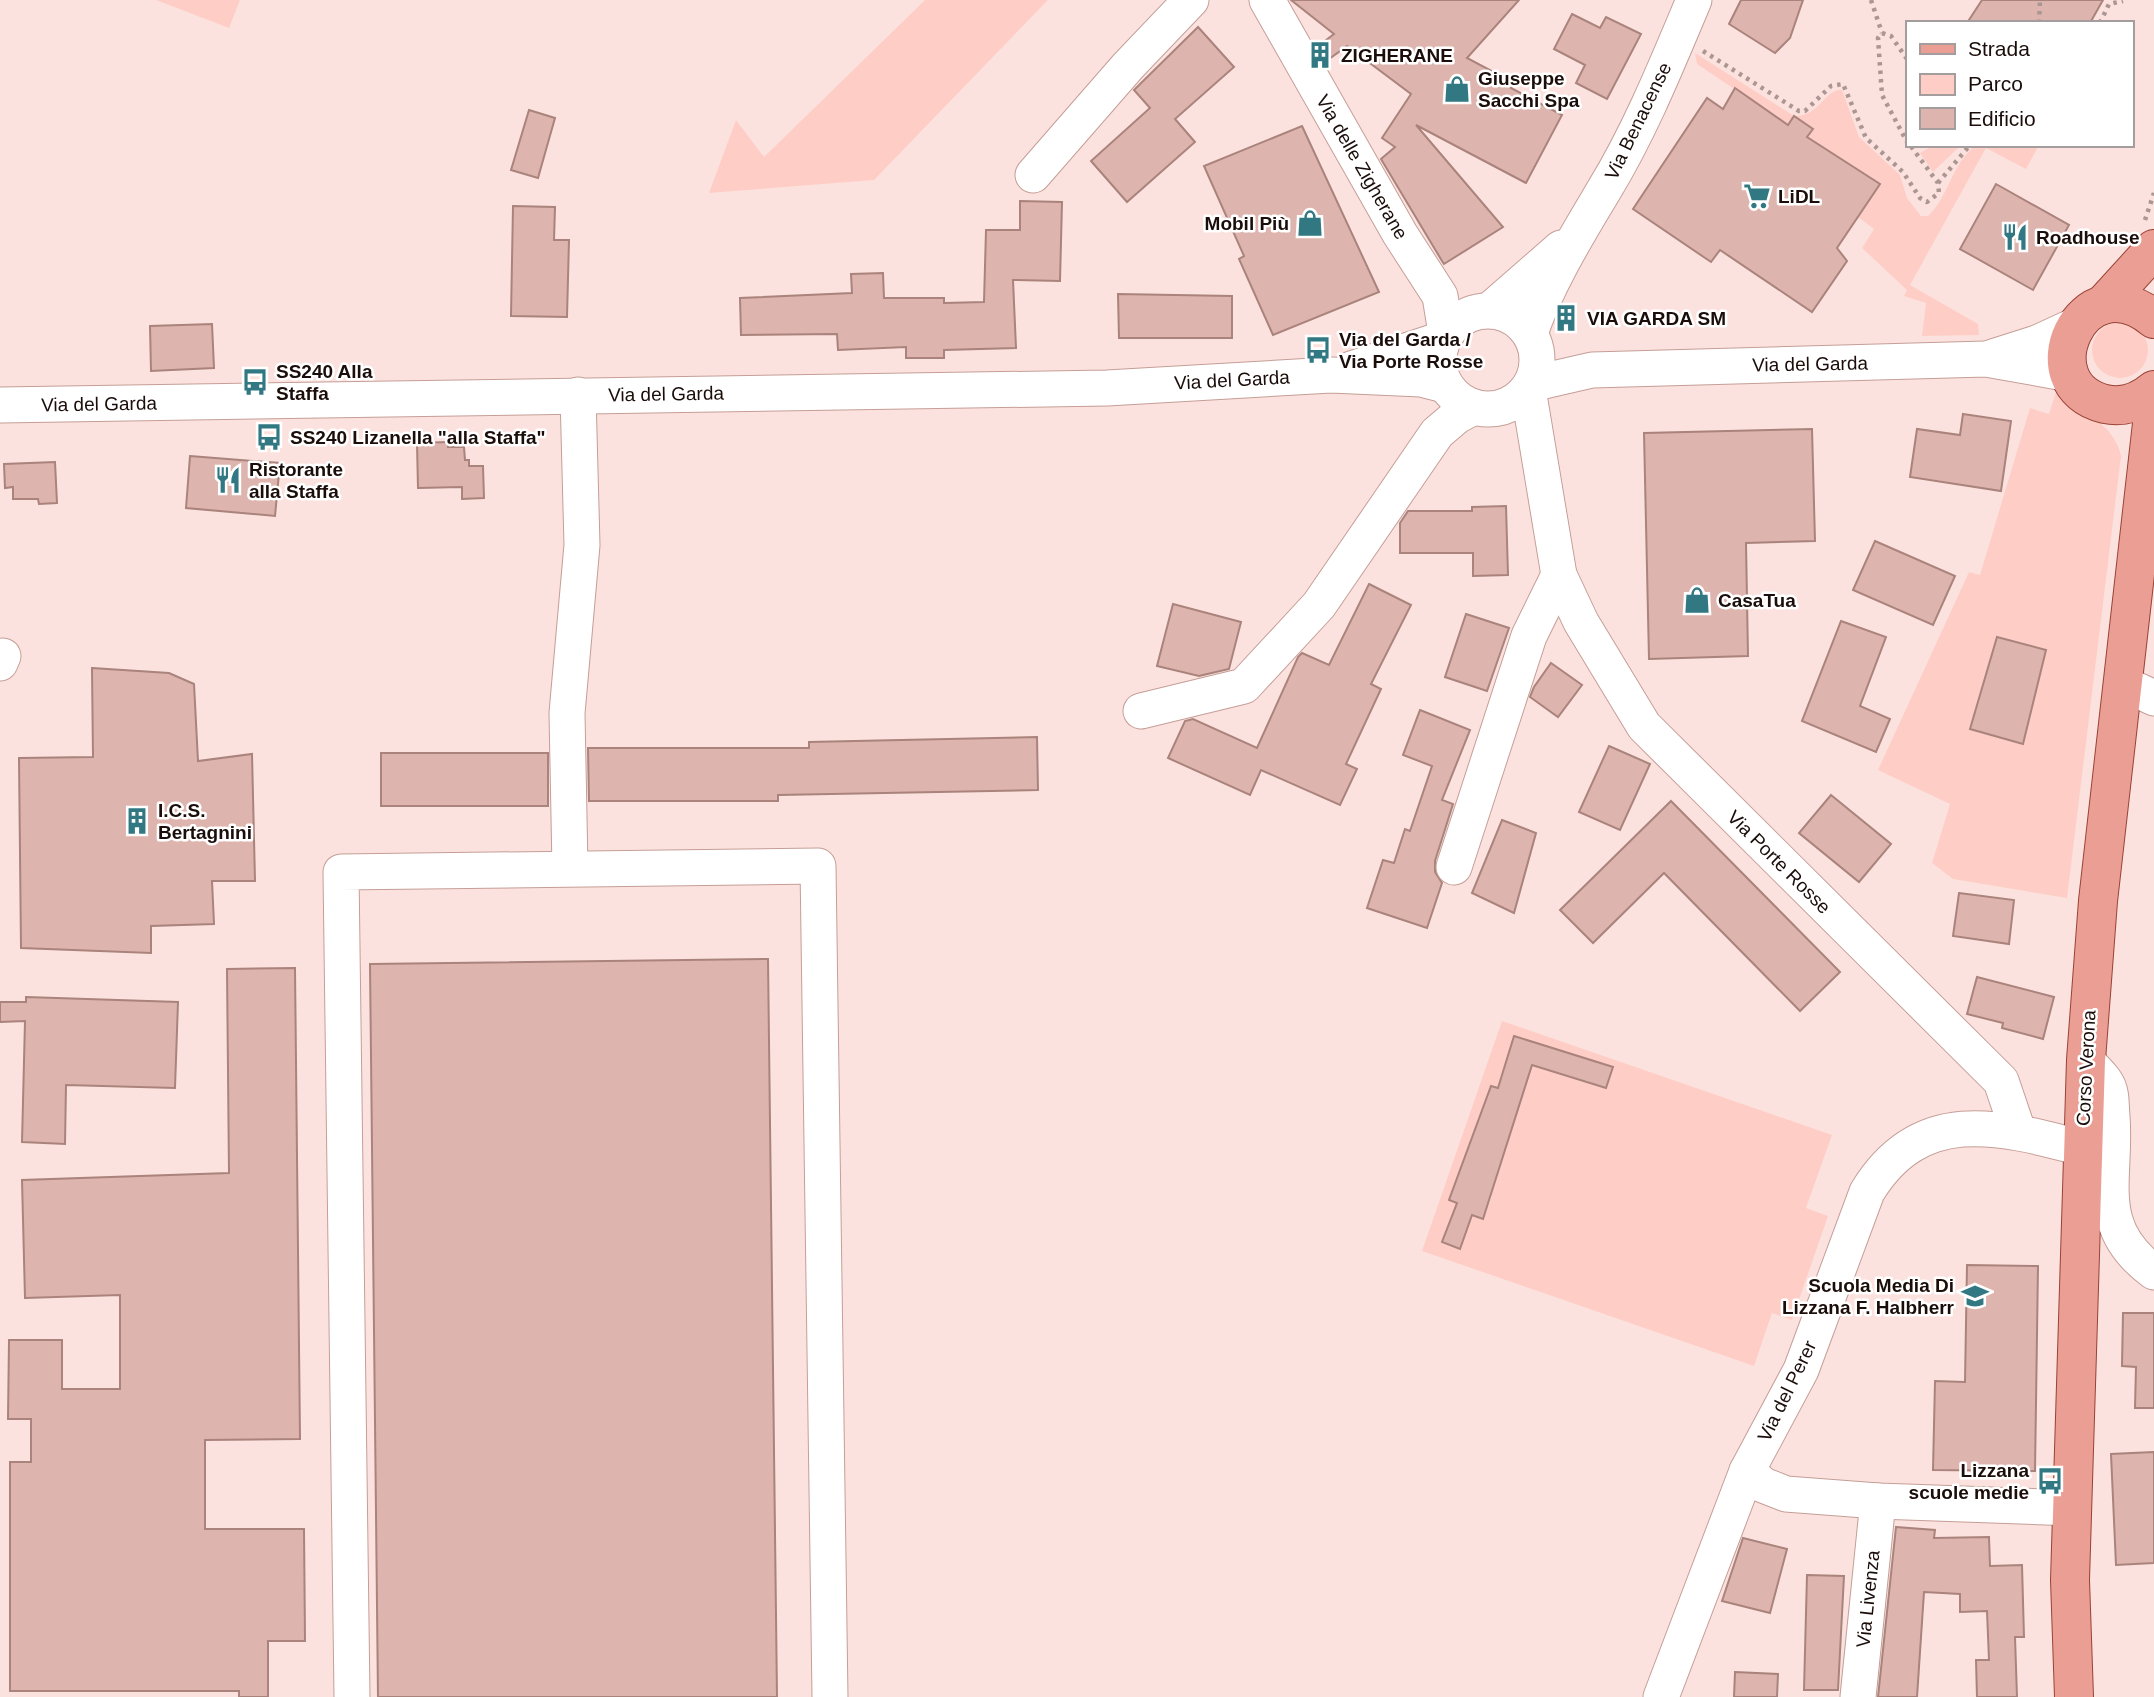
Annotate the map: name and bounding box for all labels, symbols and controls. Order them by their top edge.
legend [1906,21,2133,147]
text: Strada [1968,37,2030,60]
building icon: ZIGHERANE [1305,40,1335,70]
place label: ZIGHERANE [1341,45,1453,66]
street label: Via Benacense [1601,59,1675,183]
place label: Giuseppe Sacchi Spa [1478,68,1580,111]
text: Parco [1968,72,2023,95]
shop icon: Giuseppe Sacchi Spa [1442,74,1472,104]
street label: Via delle Zigherane [1312,91,1412,243]
text: Edificio [1968,107,2036,130]
supermarket icon: LiDL [1742,181,1772,211]
place label: LiDL [1778,186,1821,207]
shop icon: Mobil Più [1295,208,1325,238]
place label: Mobil Più [1205,213,1289,234]
restaurant icon: Roadhouse [2000,222,2030,252]
place label: Roadhouse [2036,227,2139,248]
building icon: VIA GARDA SM [1551,303,1581,333]
place label: VIA GARDA SM [1587,308,1726,329]
place label: Via del Garda / Via Porte Rosse [1339,329,1483,372]
bus stop icon: Via del Garda / Via Porte Rosse [1303,335,1333,365]
street label: Via del Garda [1752,352,1869,376]
place label: SS240 Alla Staffa [276,361,373,404]
street label: Via del Garda [1174,366,1291,394]
bus stop icon: SS240 Alla Staffa [240,367,270,397]
street label: Via del Garda [608,382,725,406]
street label: Via del Garda [41,392,158,416]
bus stop icon: SS240 Lizanella "alla Staffa" [254,422,284,452]
place label: SS240 Lizanella "alla Staffa" [290,427,546,448]
place label: Ristorante alla Staffa [249,459,343,502]
restaurant icon: Ristorante alla Staffa [213,465,243,495]
shop icon: CasaTua [1682,585,1712,615]
place label: CasaTua [1718,590,1796,611]
place label: I.C.S. Bertagnini [158,800,252,843]
building icon: I.C.S. Bertagnini [122,806,152,836]
street label: Via Porte Rosse [1723,806,1835,918]
street label: Corso Verona [2072,1009,2100,1127]
place label: Scuola Media Di Lizzana F. Halbherr [1782,1275,1955,1318]
school or university icon: Scuola Media Di Lizzana F. Halbherr [1960,1281,1990,1311]
street label: Via del Perer [1754,1337,1821,1445]
place label: Lizzana scuole medie [1909,1460,2029,1503]
bus stop icon: Lizzana scuole medie [2035,1466,2065,1496]
street label: Via Livenza [1852,1549,1884,1649]

